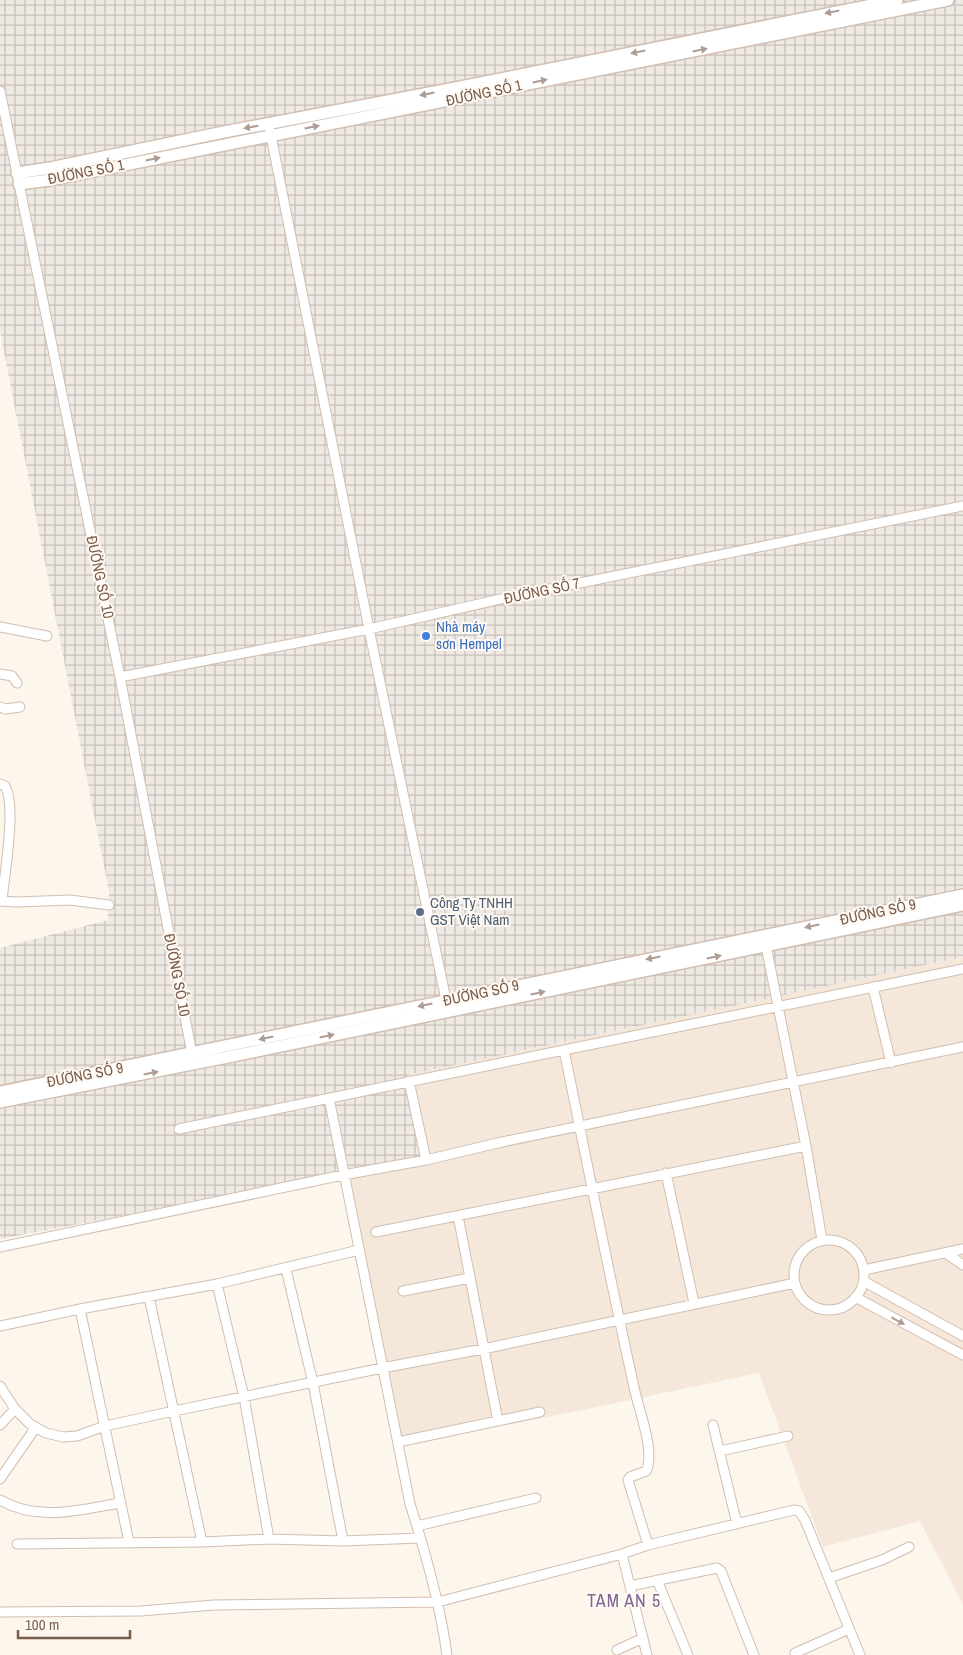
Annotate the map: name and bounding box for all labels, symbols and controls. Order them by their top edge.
one-way arrow [823,9,839,17]
one-way arrow [692,45,708,53]
one-way arrow [630,48,646,56]
street label: ĐƯỜNG SỐ 1 [444,74,524,111]
one-way arrow [533,77,549,85]
one-way arrow [419,90,435,98]
one-way arrow [243,123,258,131]
one-way arrow [305,123,321,131]
street label: ĐƯỜNG SỐ 1 [46,154,126,189]
one-way arrow [145,155,161,163]
street label: ĐƯỜNG SỐ 10 [81,534,120,620]
street label: ĐƯỜNG SỐ 7 [502,572,582,609]
place label: Nhà máy sơn Hempel [436,616,502,654]
marker: Nhà máy sơn Hempel [420,630,432,642]
place label: Công Ty TNHH GST Việt Nam [430,892,513,930]
street label: ĐƯỜNG SỐ 9 [838,893,918,930]
marker: Công Ty TNHH GST Việt Nam [414,906,426,918]
one-way arrow [805,922,820,930]
street label: ĐƯỜNG SỐ 10 [159,932,196,1018]
one-way arrow [707,952,723,960]
one-way arrow [645,955,661,963]
street label: ĐƯỜNG SỐ 9 [441,974,521,1011]
one-way arrow [530,988,546,996]
one-way arrow [417,1001,433,1009]
one-way arrow [320,1032,336,1040]
one-way arrow [258,1035,274,1043]
street label: ĐƯỜNG SỐ 9 [45,1057,125,1092]
one-way arrow [143,1068,159,1076]
one-way arrow [892,1316,905,1325]
district label: TAM AN 5 [587,1588,661,1613]
scale bar [18,1608,130,1640]
text: 100 m [25,1614,59,1635]

